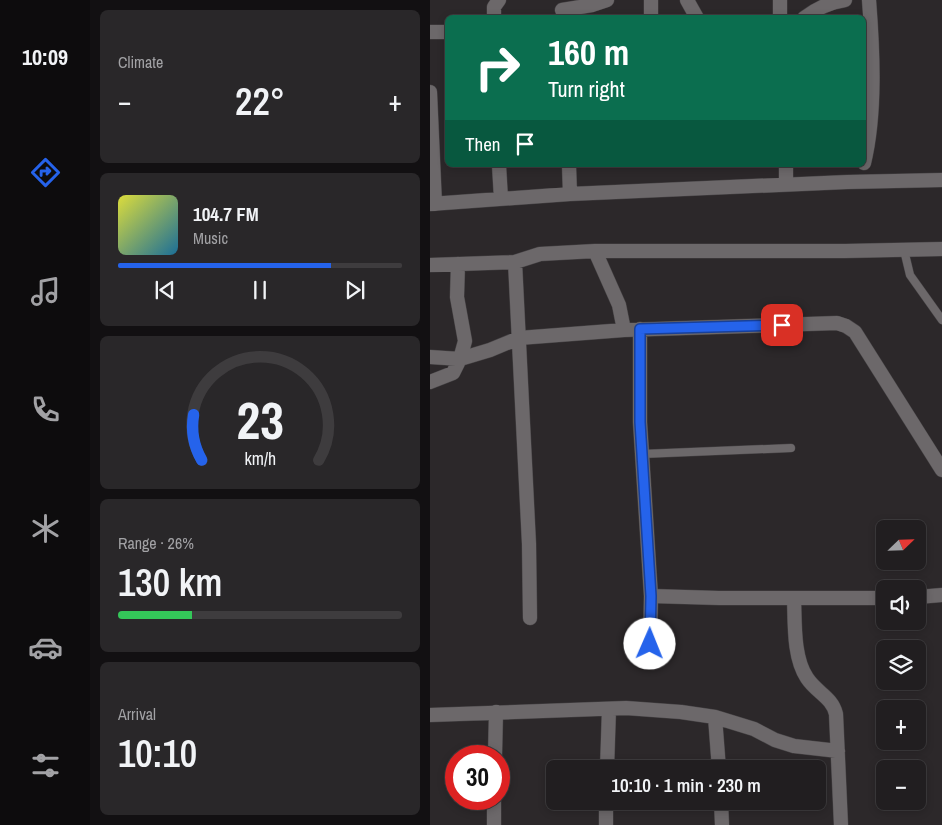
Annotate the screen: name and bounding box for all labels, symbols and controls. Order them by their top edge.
text: 160 m [548,29,629,76]
icon: right [465,35,530,100]
text: 10:09 [22,42,68,72]
text: Climate [118,51,163,73]
text: Turn right [548,74,625,104]
text: 22° [235,76,285,127]
text: − [118,82,131,120]
text: + [389,82,402,120]
icon: arrive [511,130,539,158]
text: Then [465,131,501,157]
icon: directions [28,155,63,190]
text: 104.7 FM [193,201,259,227]
text: Music [193,227,228,249]
icon: music [28,274,63,309]
icon: previous [151,276,179,304]
icon: pause [246,276,274,304]
icon: next [341,276,369,304]
pin [761,304,803,346]
icon: arrive [768,311,796,339]
text: 23 [236,385,284,455]
icon: phone [28,392,63,427]
text: km/h [244,447,276,471]
icon: climate [28,511,63,546]
north arrow [876,520,926,570]
map controls [876,520,926,810]
text: Range · 26% [118,532,194,554]
text: 130 km [118,557,222,608]
button: sound [876,580,926,630]
position arrow [623,617,675,669]
icon: car [28,630,63,665]
button: layers [876,640,926,690]
button: + [876,700,926,750]
text: Arrival [118,703,156,725]
text: 10:10 [118,728,197,779]
speed limit sign: 30 [445,745,510,810]
icon: filters [28,748,63,783]
button: − [876,760,926,810]
text: 10:10 · 1 min · 230 m [611,772,761,798]

